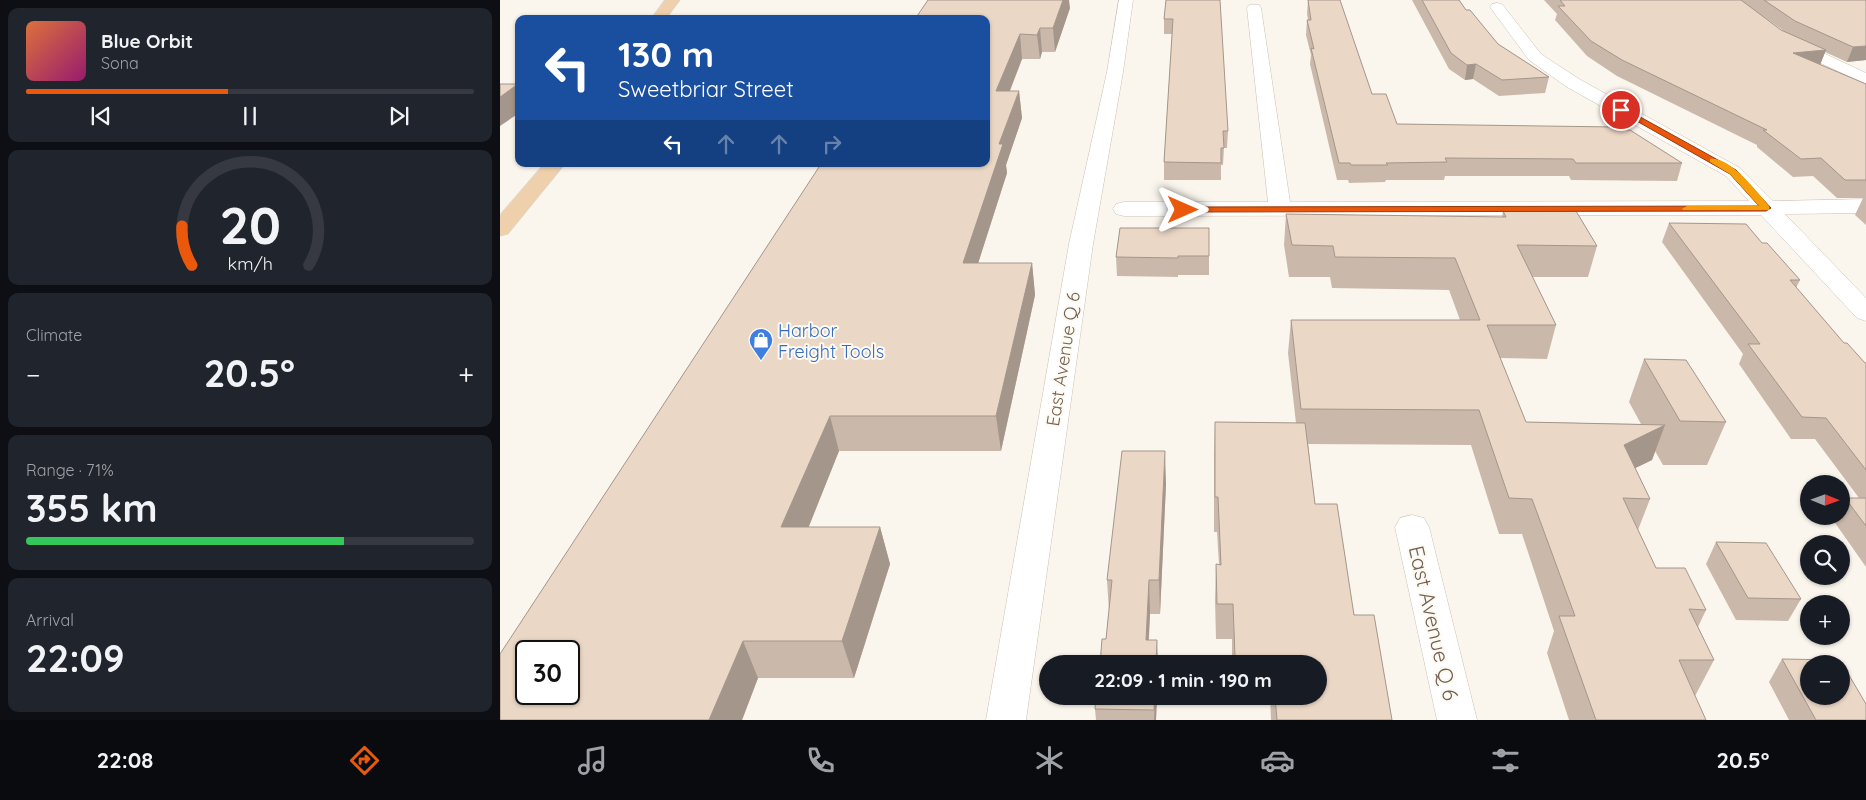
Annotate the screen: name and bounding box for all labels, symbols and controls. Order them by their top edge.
text: Blue Orbit [101,29,193,53]
text: 130 m [618,32,714,76]
icon: left [535,35,600,100]
text: Sona [101,53,139,73]
text: Sweetbriar Street [618,75,794,103]
pin [1600,89,1642,131]
icon: arrive [1607,96,1635,124]
icon: previous [87,102,115,130]
icon: pause [236,102,264,130]
icon: next [385,102,413,130]
icon: left [659,130,687,158]
icon: ahead [712,130,740,158]
icon: ahead [765,130,793,158]
icon: right [818,130,846,158]
position arrow [1156,183,1208,235]
text: 20 [219,192,281,257]
text: km/h [227,252,273,274]
street label: East Avenue Q 6 [1041,290,1085,428]
place label: Harbor Freight Tools [778,319,884,363]
text: Climate [26,325,82,345]
shop icon: Harbor Freight Tools [748,327,774,361]
text: 20.5° [204,349,295,397]
text: − [26,357,41,392]
text: + [458,357,474,392]
text: Range · 71% [26,460,114,480]
north arrow [1800,475,1850,525]
map controls [1800,475,1850,705]
text: 355 km [26,484,157,532]
button: search [1800,535,1850,585]
street label: East Avenue Q 6 [1404,543,1464,703]
button: + [1800,595,1850,645]
text: Arrival [26,610,74,630]
text: 22:09 [26,634,125,682]
speed limit sign: 30 [515,640,580,705]
button: − [1800,655,1850,705]
text: 22:09 · 1 min · 190 m [1094,668,1272,692]
icon: directions [347,743,382,778]
icon: music [575,743,610,778]
icon: phone [803,743,838,778]
icon: climate [1032,743,1067,778]
icon: car [1260,743,1295,778]
icon: filters [1488,743,1523,778]
text: 22:08 [97,746,153,774]
text: 20.5° [1716,746,1769,774]

